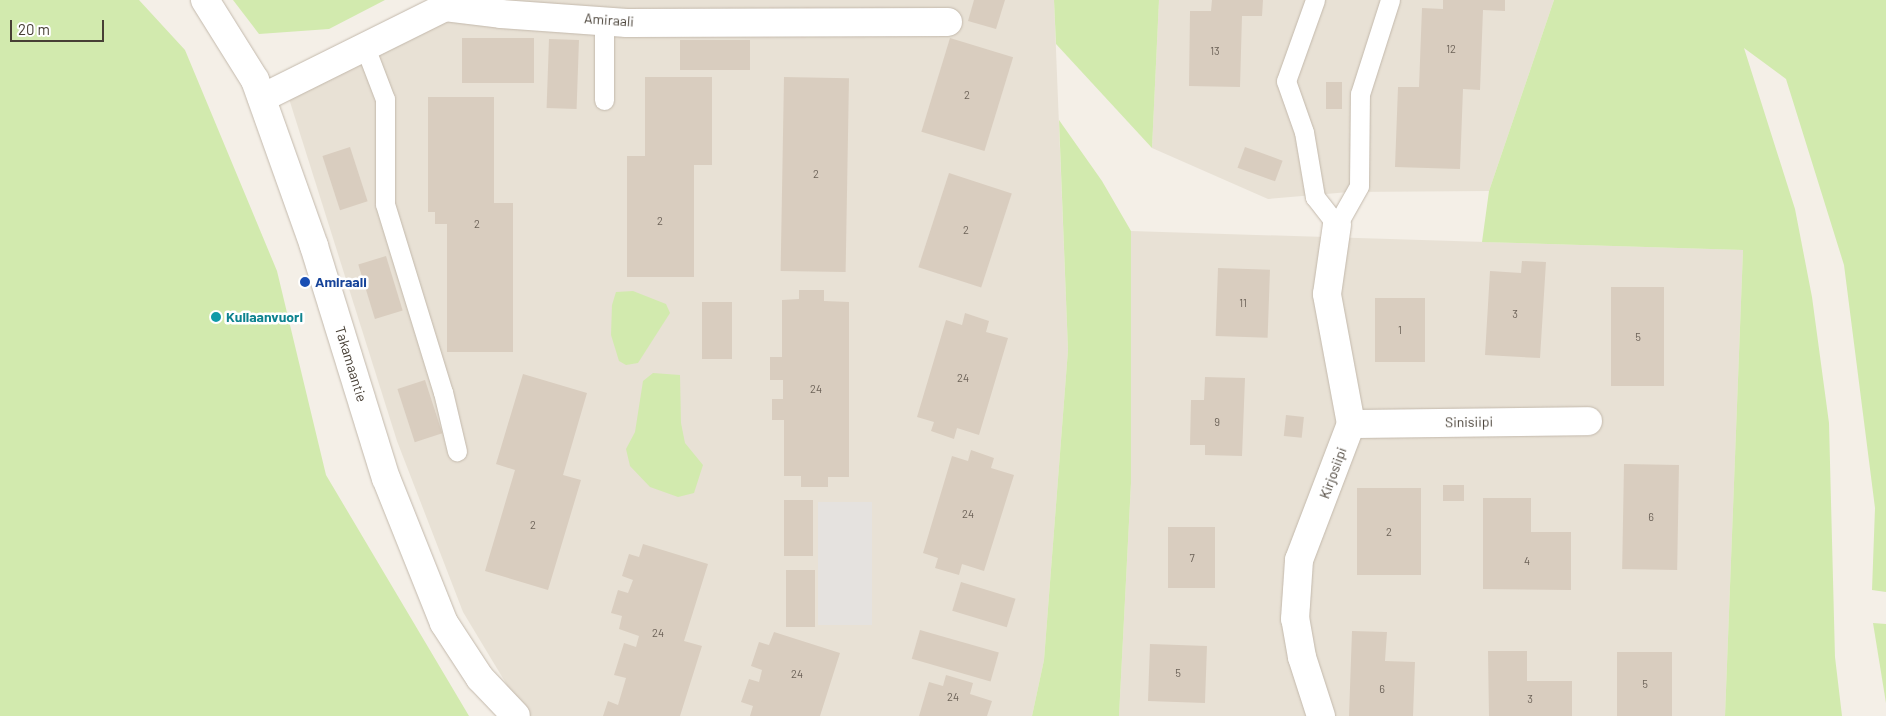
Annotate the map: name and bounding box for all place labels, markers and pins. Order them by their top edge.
place label: Amiraali [315,274,367,290]
marker: Amiraali [299,276,311,288]
place label: Kullaanvuori [226,309,303,325]
marker: Kullaanvuori [210,311,222,323]

